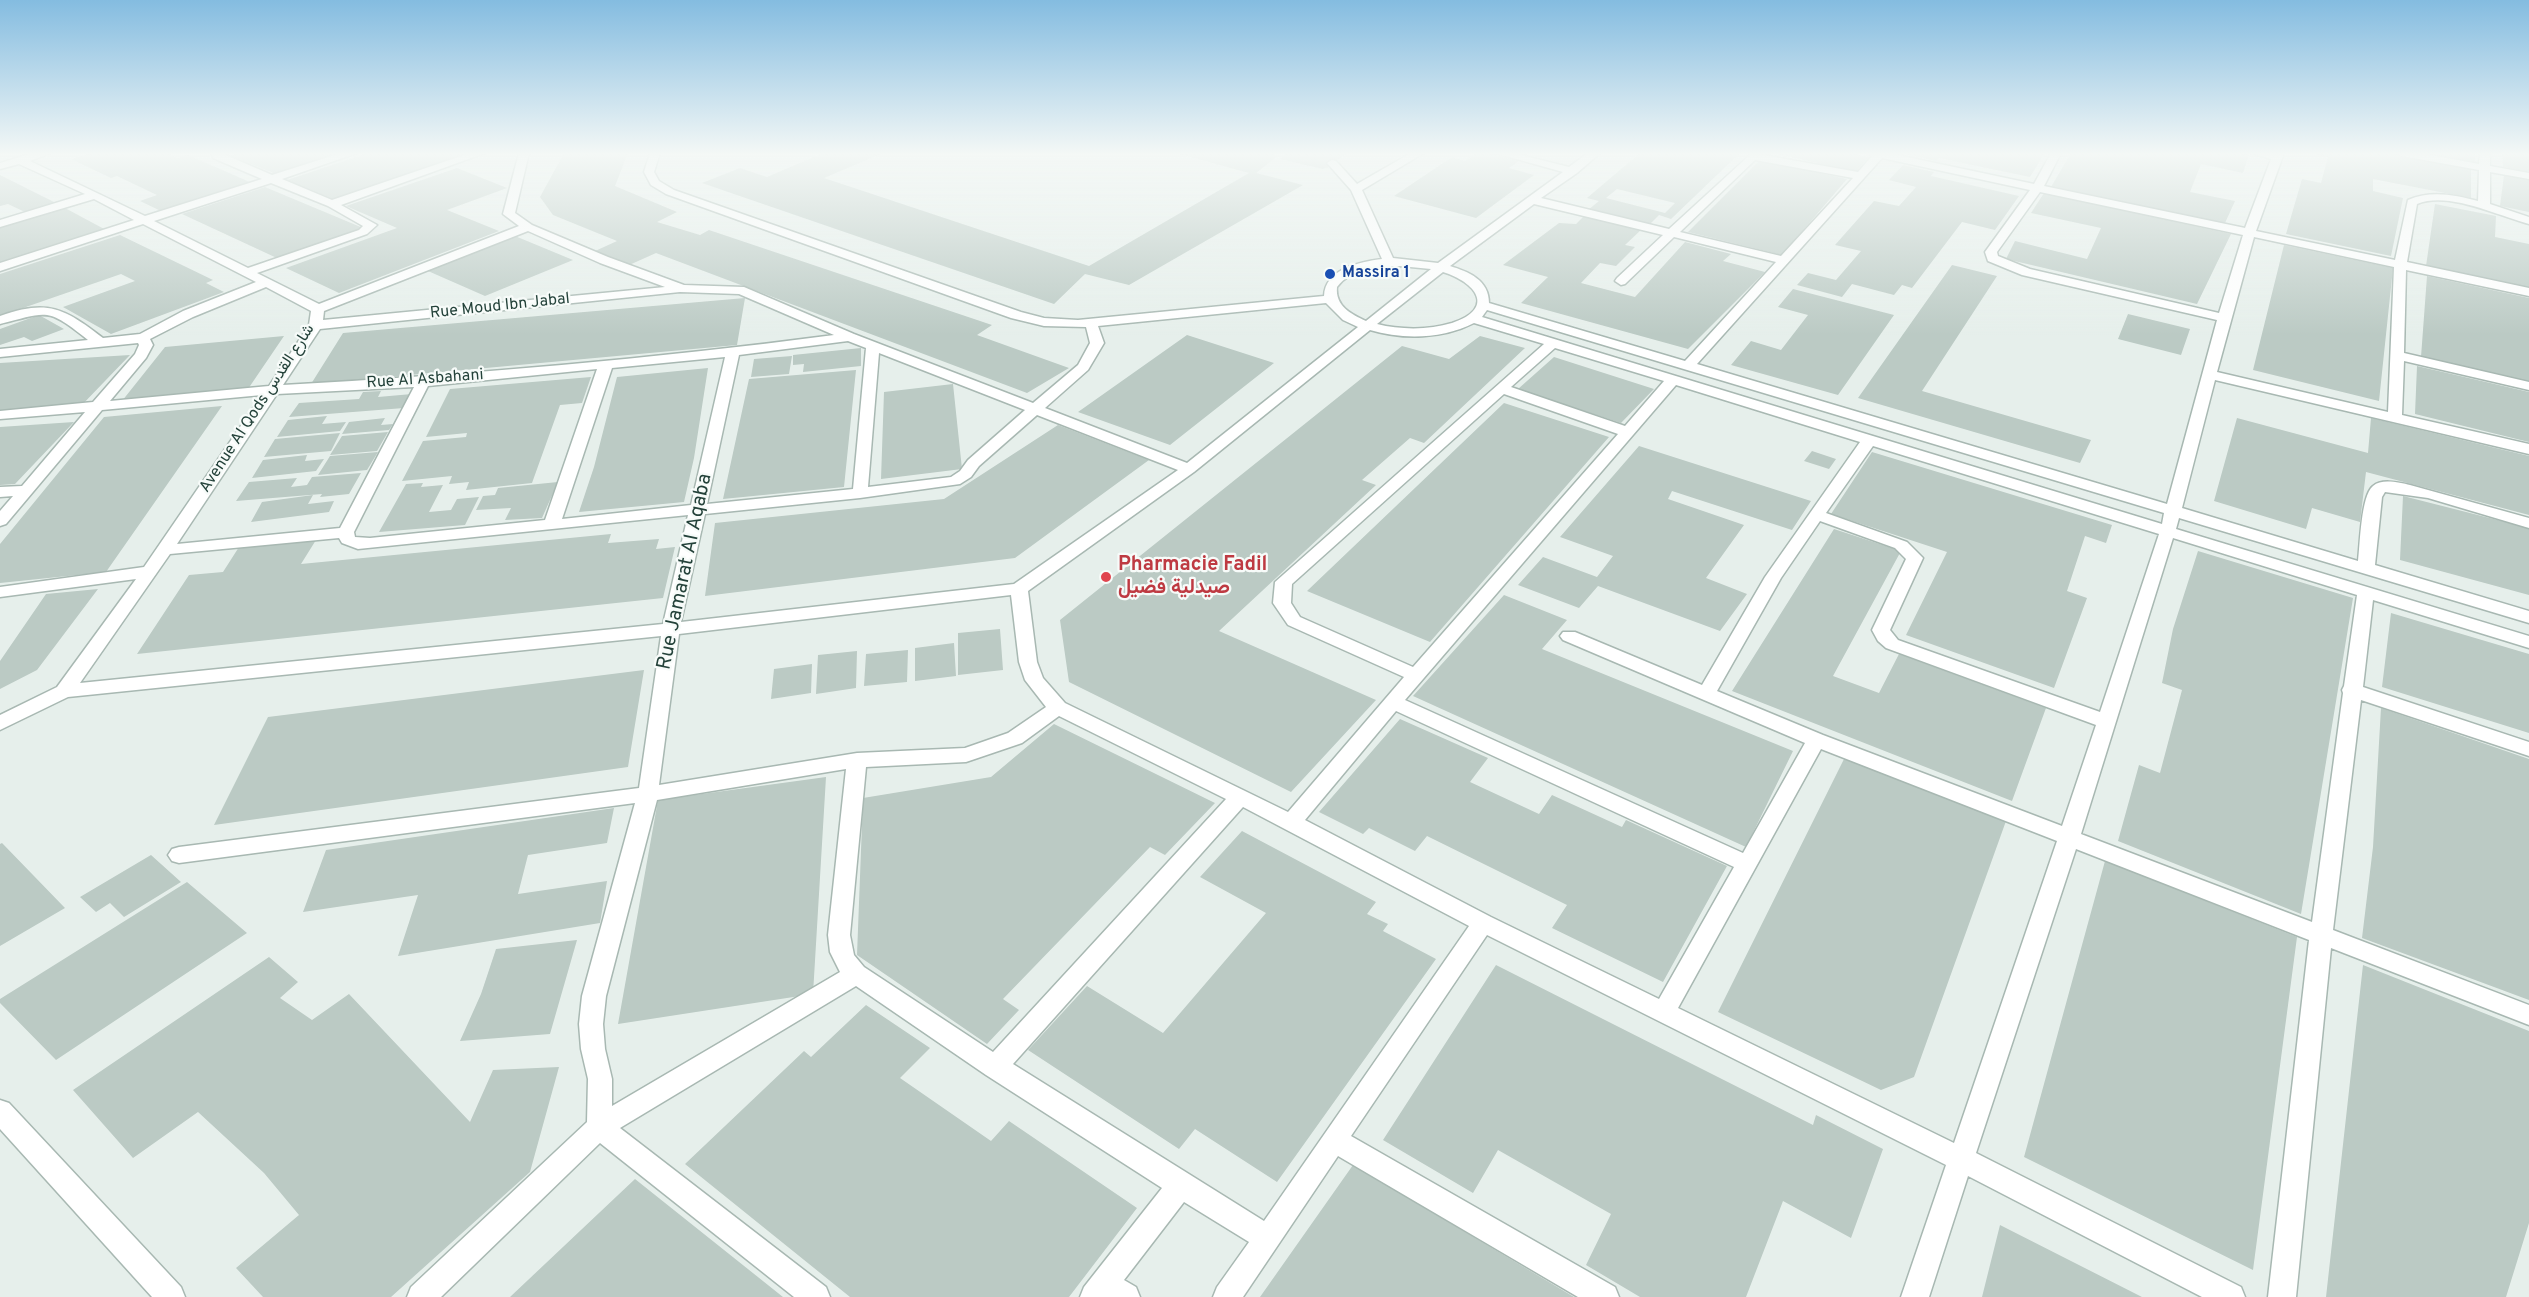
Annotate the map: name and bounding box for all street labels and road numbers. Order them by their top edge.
street label: Rue Moud Ibn Jabal [429,290,571,324]
street label: Avenue Al Qods شارع القدس [196,321,320,497]
street label: Rue Al Asbahani [366,366,484,394]
street label: Rue Jamarat Al Aqaba [653,472,719,672]

